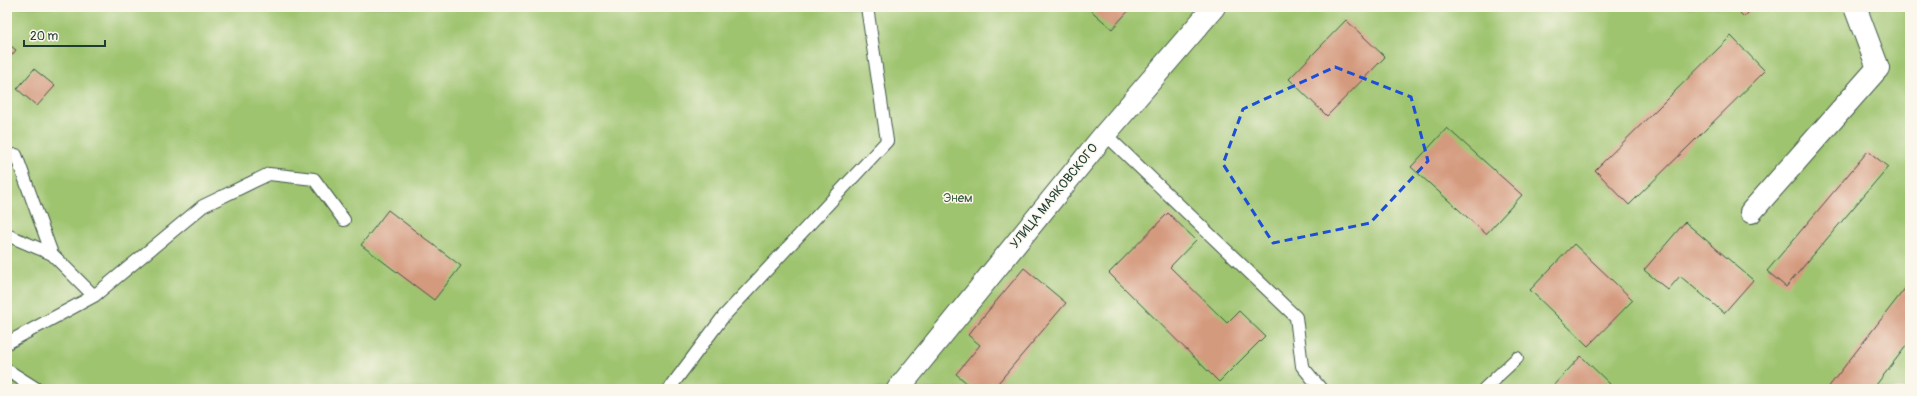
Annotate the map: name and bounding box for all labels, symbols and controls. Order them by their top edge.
scale bar [24,22,105,48]
text: 20 m [30,29,59,44]
street label: УЛИЦА МАЯКОВСКОГО [1007,140,1101,252]
park label: Энем [943,190,973,206]

